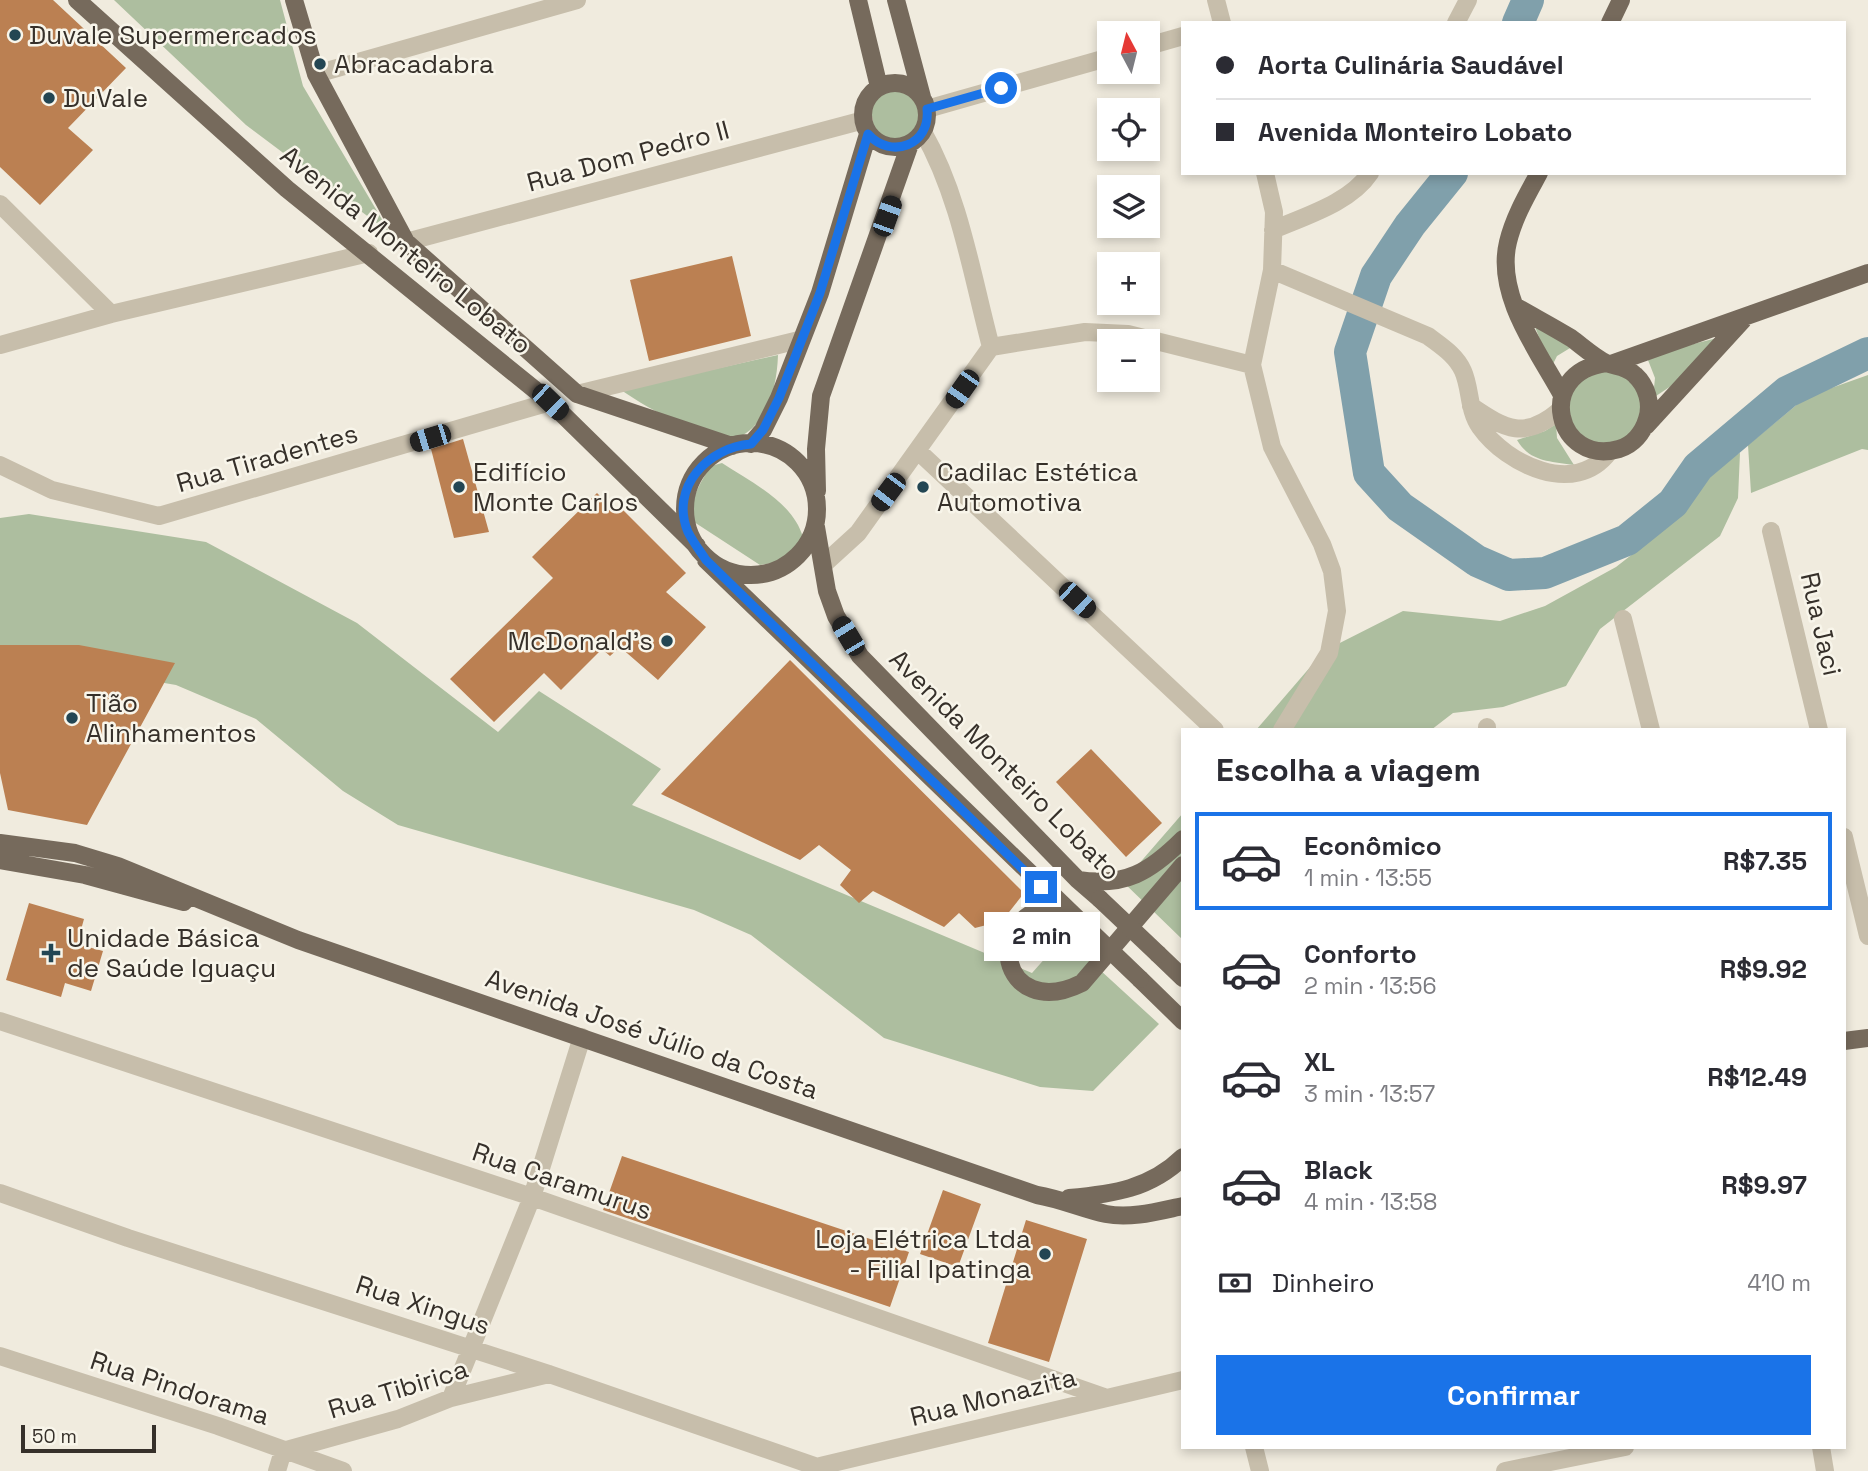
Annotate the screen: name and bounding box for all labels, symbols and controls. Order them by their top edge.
place label: Duvale Supermercados [29,18,317,52]
north arrow [1097,21,1160,84]
map controls [1097,21,1160,392]
marker: Duvale Supermercados [7,27,23,43]
place label: Abracadabra [334,47,494,81]
text: Aorta Culinária Saudável [1258,48,1564,82]
marker: Abracadabra [312,56,328,72]
route start [985,72,1017,104]
place label: DuVale [63,81,148,115]
marker: DuVale [41,90,57,106]
button: locate [1097,98,1160,161]
street label: Rua Dom Pedro II [523,113,733,199]
text: Avenida Monteiro Lobato [1258,115,1572,149]
street label: Avenida Monteiro Lobato [273,138,539,362]
button: layers [1097,175,1160,238]
car [870,193,905,239]
button: + [1097,252,1160,315]
button: − [1097,329,1160,392]
car [942,366,983,412]
car [528,380,573,424]
street label: Rua Tiradentes [172,416,362,500]
car [407,422,454,454]
place label: Edifício Monte Carlos [473,455,638,519]
place label: Cadilac Estética Automotiva [937,455,1138,519]
car [867,469,910,515]
marker: Edifício Monte Carlos [451,479,467,495]
marker: Cadilac Estética Automotiva [915,479,931,495]
street label: Rua Jaci [1793,569,1849,679]
car [1055,578,1100,622]
car [829,613,868,659]
place label: McDonald's [508,624,653,658]
marker: McDonald's [659,633,675,649]
street label: Avenida Monteiro Lobato [882,642,1128,888]
place label: Tião Alinhamentos [86,686,257,750]
marker: Tião Alinhamentos [64,710,80,726]
text: Escolha a viagem [1216,750,1481,790]
text: Econômico [1304,829,1442,863]
icon: car [1220,830,1283,893]
text: R$7.35 [1723,844,1807,878]
text: 1 min · 13:55 [1304,863,1432,893]
route end [1025,871,1057,903]
callout: 2 min [983,912,1099,960]
place label: Unidade Básica de Saúde Iguaçu [67,921,276,985]
text: 2 min [1012,921,1072,951]
text: Conforto [1304,937,1417,971]
icon: car [1220,938,1283,1001]
marker: Unidade Básica de Saúde Iguaçu [41,943,61,963]
text: R$9.92 [1720,952,1807,986]
street label: Avenida José Júlio da Costa [481,961,823,1107]
text: 2 min · 13:56 [1304,971,1437,1001]
text: XL [1304,1045,1335,1079]
icon: car [1220,1046,1283,1109]
text: R$12.49 [1707,1060,1807,1094]
text: 3 min · 13:57 [1304,1079,1435,1109]
street label: Rua Caramurus [468,1134,656,1228]
text: Black [1304,1153,1373,1187]
icon: car [1220,1154,1283,1217]
text: R$9.97 [1721,1168,1807,1202]
text: 4 min · 13:58 [1304,1187,1437,1217]
place label: Loja Elétrica Ltda - Filial Ipatinga [815,1222,1031,1286]
marker: Loja Elétrica Ltda - Filial Ipatinga [1037,1246,1053,1262]
icon: cash [1216,1264,1254,1302]
text: Dinheiro [1272,1266,1375,1300]
street label: Rua Xingus [352,1267,494,1343]
text: 410 m [1747,1268,1811,1298]
street label: Rua Pindorama [86,1343,274,1433]
street label: Rua Tibirica [324,1352,472,1426]
button: Confirmar [1216,1355,1811,1435]
street label: Rua Monazita [906,1360,1080,1434]
scale bar [21,1422,156,1454]
text: 50 m [32,1424,77,1449]

